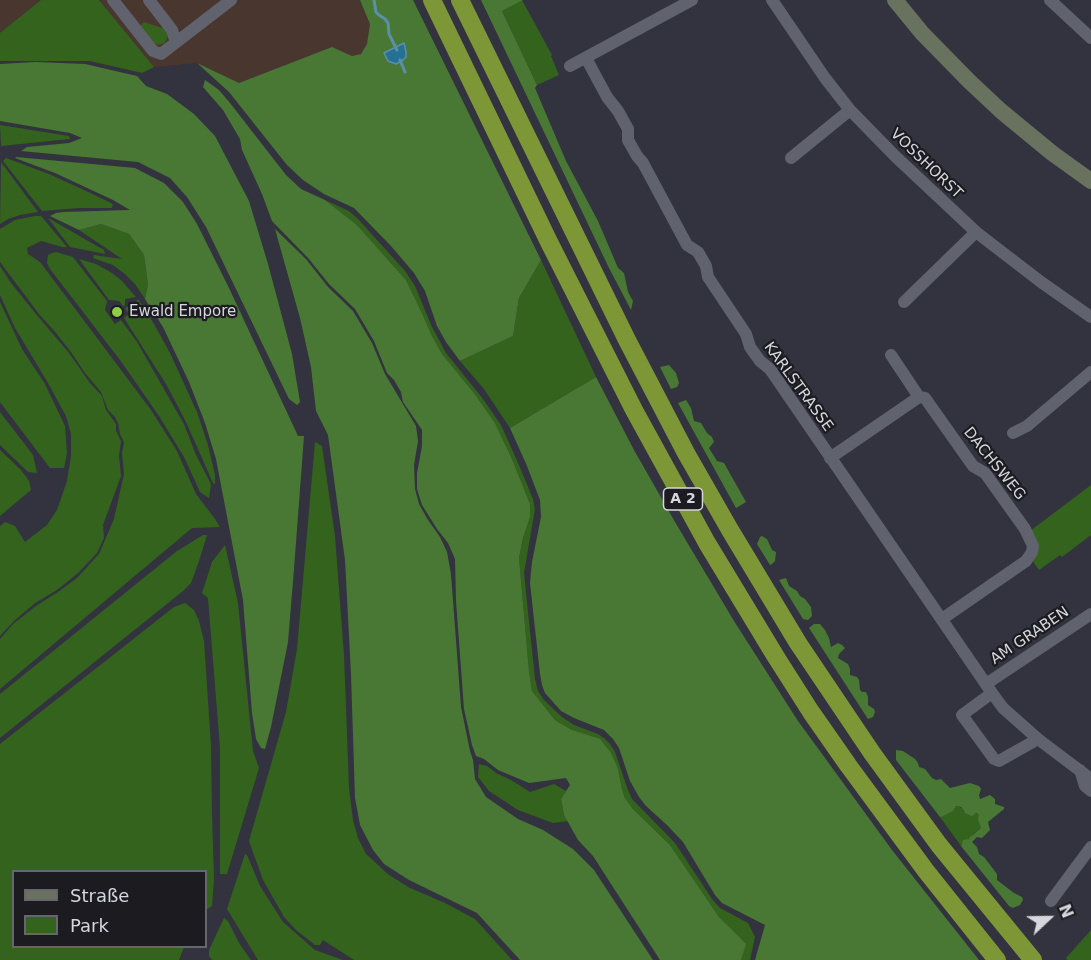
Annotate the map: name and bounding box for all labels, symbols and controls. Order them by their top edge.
street label: VOSSHORST [886,125,966,203]
place label: Ewald Empore [129,303,236,321]
marker: Ewald Empore [110,305,124,319]
street label: KARLSTRASSE [760,339,836,435]
street label: DACHSWEG [959,424,1029,504]
road number: A 2 [664,488,702,510]
street label: AM GRABEN [987,603,1073,669]
legend [12,870,207,948]
text: Straße [70,885,129,906]
north arrow [1019,888,1079,948]
text: N [1055,901,1077,921]
text: Park [70,915,109,936]

